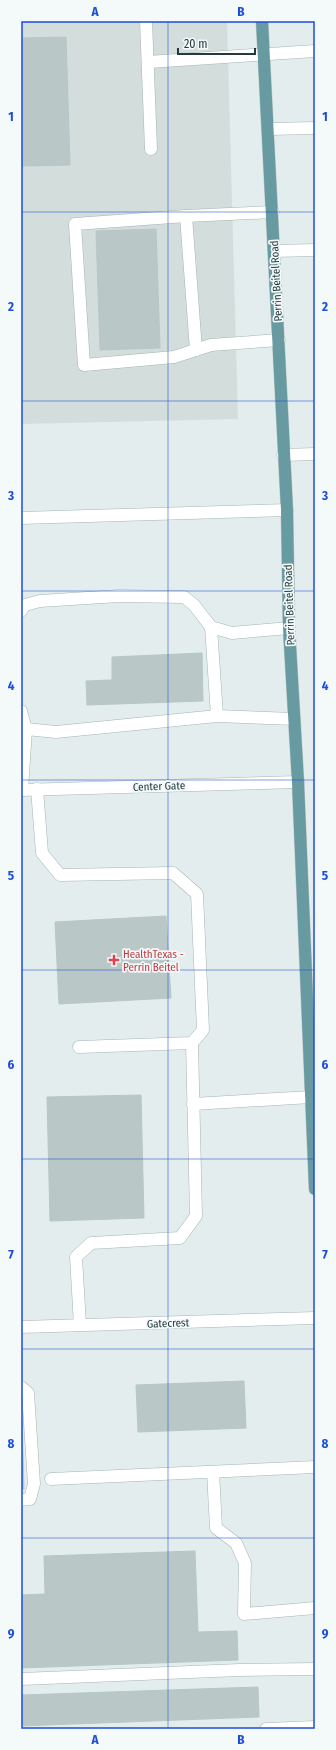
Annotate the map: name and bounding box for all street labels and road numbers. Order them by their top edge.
street label: Perrin Beitel Road [268,240,285,322]
street label: Perrin Beitel Road [282,564,297,646]
street label: Center Gate [133,779,185,794]
street label: Gatecrest [147,1316,190,1331]

